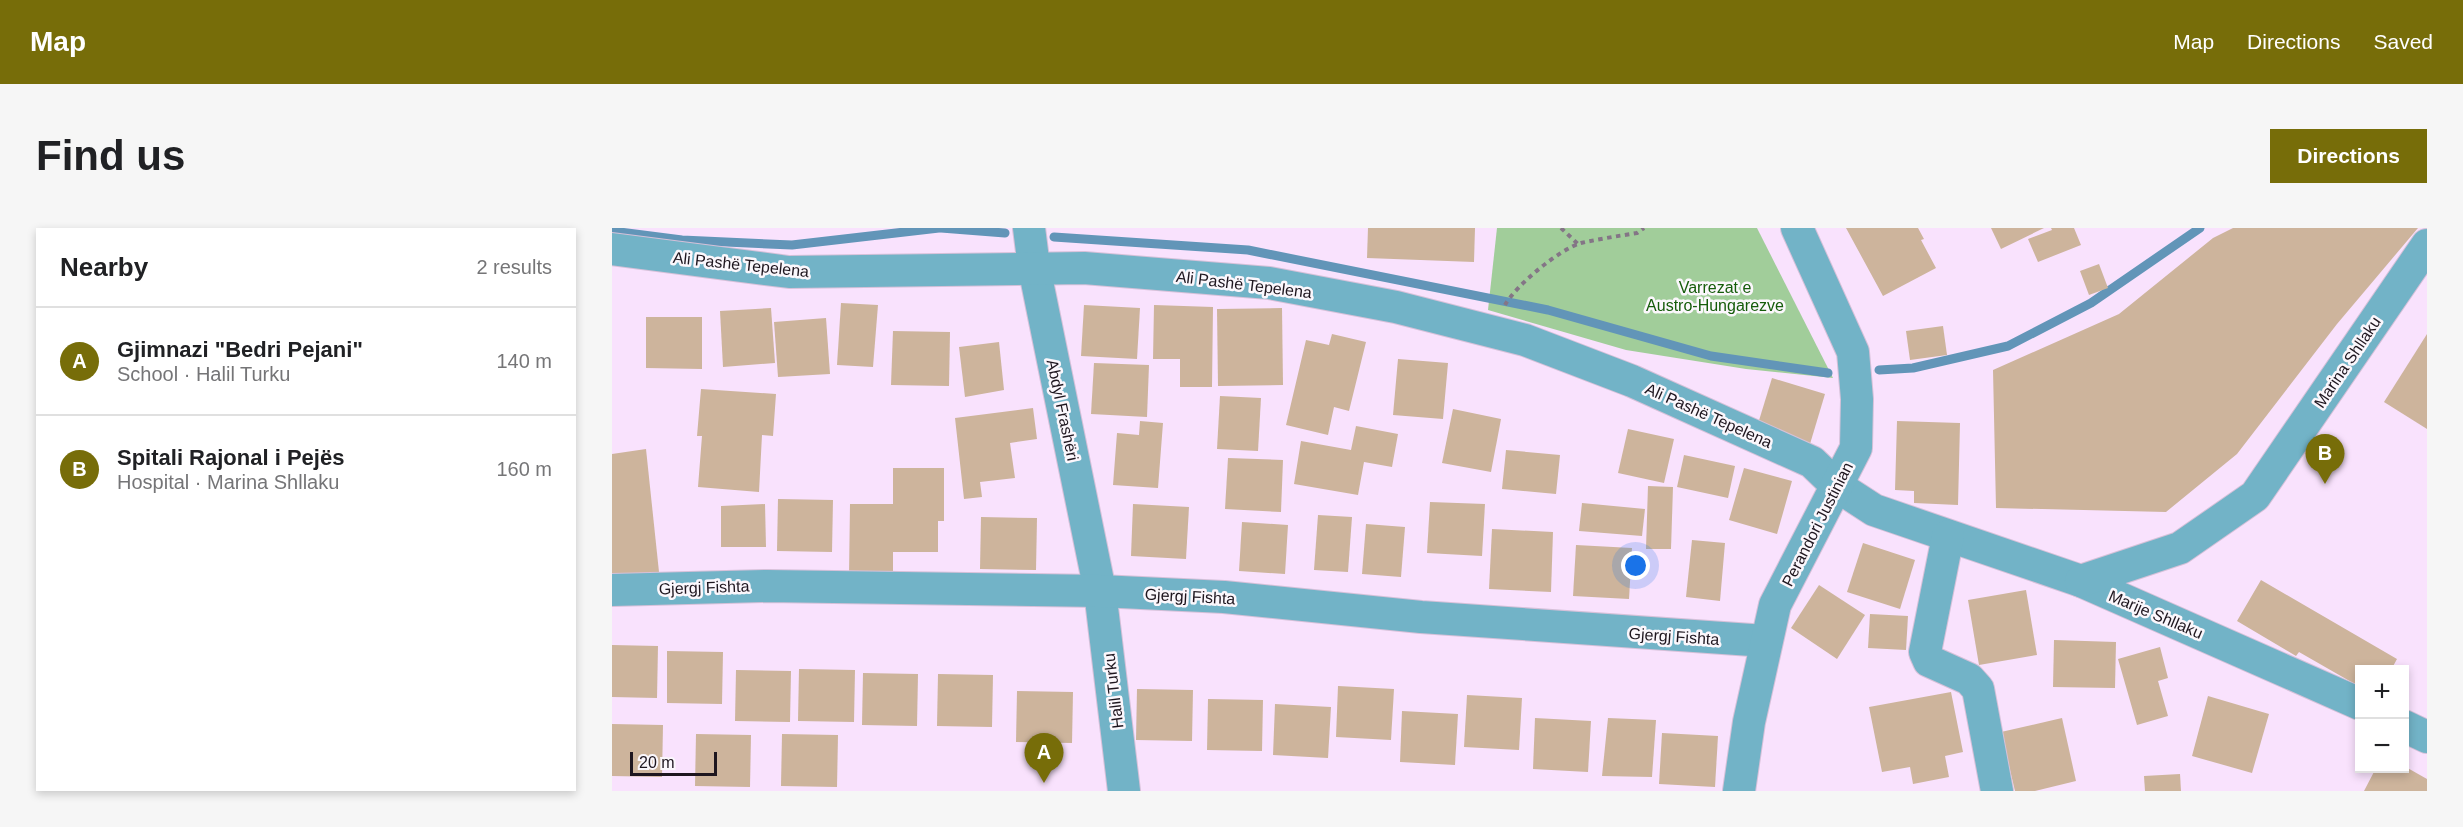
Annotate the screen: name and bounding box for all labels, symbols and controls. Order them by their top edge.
text: Map [30,26,86,57]
text: Map [2173,30,2214,53]
text: Directions [2247,30,2340,53]
text: Saved [2373,30,2433,53]
button: Directions [2270,129,2427,183]
text: Find us [36,132,185,179]
street label: Ali Pashë Tepelena [672,249,810,280]
text: Nearby [60,252,148,282]
text: 2 results [476,256,552,278]
street label: Ali Pashë Tepelena [1175,268,1313,301]
park label: Varrezat e Austro-Hungarezve [1646,279,1784,314]
street label: Marina Shllaku [2311,314,2384,411]
text: Gjimnazi "Bedri Pejani" [117,337,363,362]
text: A [72,350,87,372]
text: 140 m [496,350,552,372]
street label: Abdyl Frashëri [1043,358,1082,462]
text: School · Halil Turku [117,363,290,385]
street label: Ali Pashë Tepelena [1643,380,1775,451]
pin: B [2306,434,2344,484]
text: Spitali Rajonal i Pejës [117,445,344,470]
text: B [72,458,87,480]
text: 160 m [496,458,552,480]
street label: Perandori Justinian [1779,459,1856,589]
text: Hospital · Marina Shllaku [117,471,339,493]
your location [1621,551,1650,580]
street label: Gjergj Fishta [658,577,750,598]
street label: Gjergj Fishta [1144,586,1236,607]
street label: Marije Shllaku [2106,587,2205,642]
street label: Gjergj Fishta [1628,625,1720,648]
street label: Halil Turku [1100,652,1127,729]
map controls [2355,665,2409,773]
button: + [2355,665,2409,719]
button: − [2355,719,2409,773]
pin: A [1024,734,1064,783]
scale bar [630,749,717,776]
text: 20 m [639,754,675,771]

